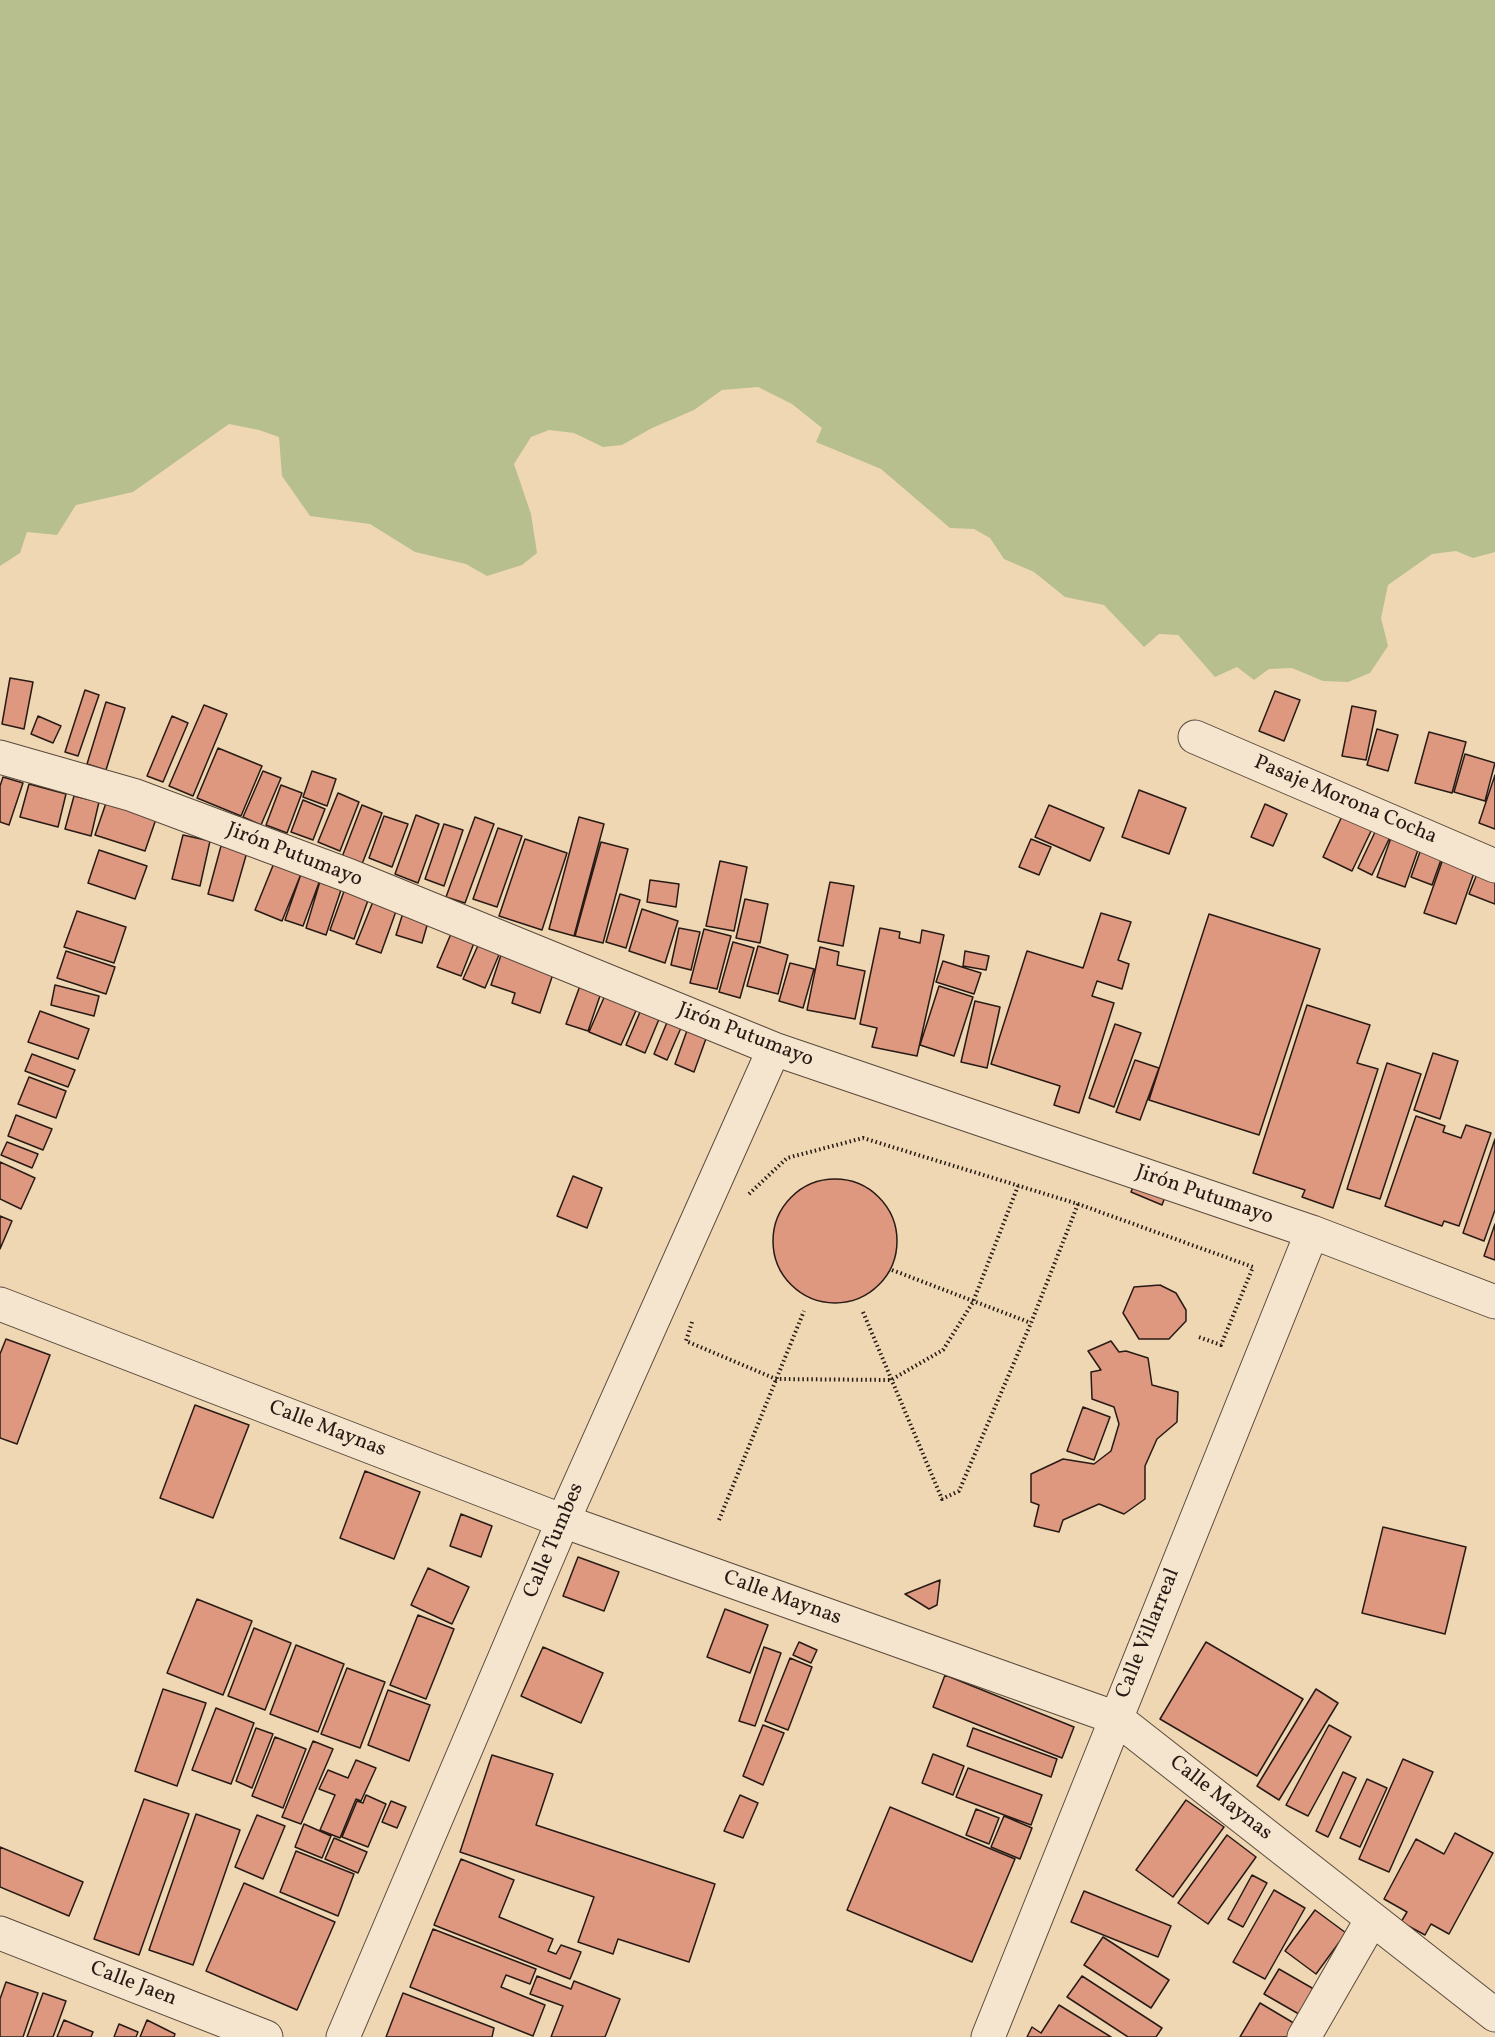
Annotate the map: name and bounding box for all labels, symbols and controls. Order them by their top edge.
street label: Pasaje Morona Cocha [1250,751,1440,851]
street label: Jirón Putumayo [222,818,366,894]
street label: Jirón Putumayo [673,998,817,1074]
street label: Jirón Putumayo [1132,1161,1276,1231]
street label: Calle Maynas [265,1396,389,1464]
street label: Calle Tumbes [519,1479,591,1603]
street label: Calle Villarreal [1111,1565,1187,1703]
street label: Calle Maynas [720,1566,844,1632]
street label: Calle Maynas [1164,1751,1276,1847]
street label: Calle Jaen [86,1957,180,2013]

